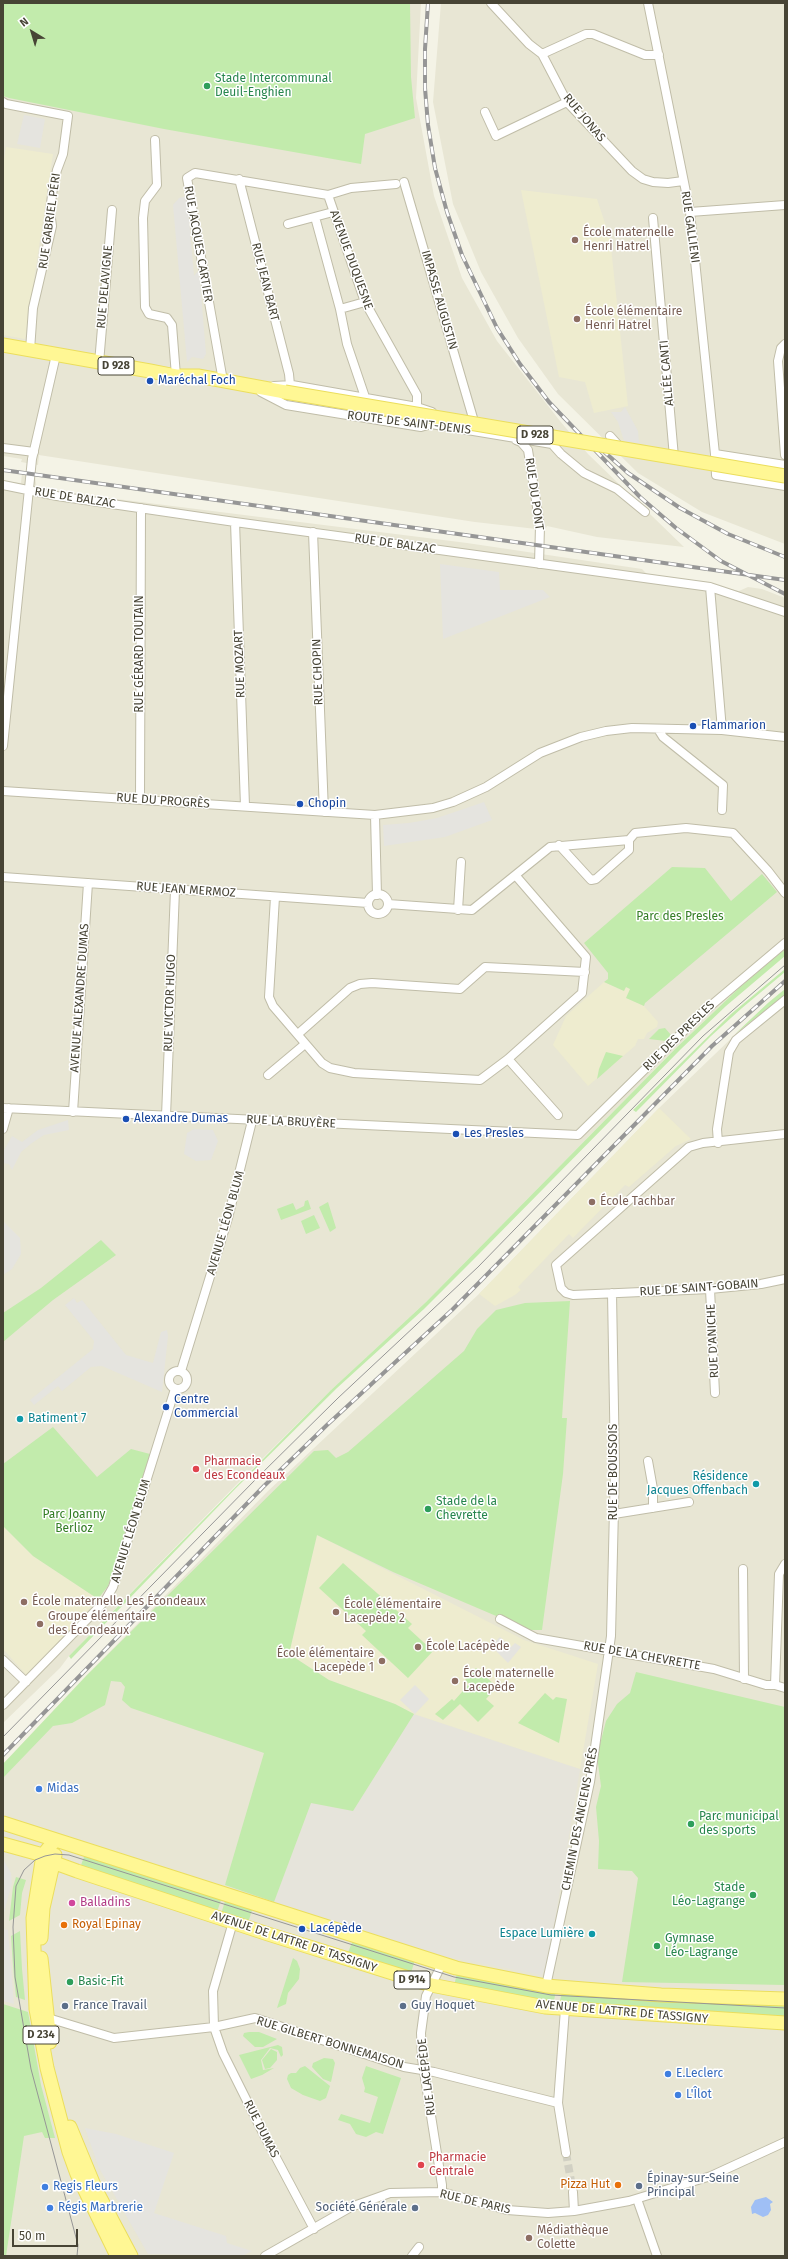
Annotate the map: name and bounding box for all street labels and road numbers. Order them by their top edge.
street label: RUE JONAS [560,91,608,145]
street label: RUE GABRIEL PÉRI [36,172,64,270]
street label: RUE JACQUES CARTIER [181,185,215,303]
street label: RUE GALLIENI [678,190,702,264]
street label: AVENUE DUQUESNE [326,208,376,312]
street label: RUE JEAN BART [248,241,282,323]
street label: RUE DELAVIGNE [94,245,116,329]
street label: IMPASSE AUGUSTIN [418,249,460,351]
street label: ALLÉE CANTI [657,339,677,407]
road number: D 928 [98,357,134,375]
street label: ROUTE DE SAINT-DENIS [346,408,472,438]
road number: D 928 [517,426,553,444]
street label: RUE DU PONT [522,457,546,531]
street label: RUE DE BALZAC [33,484,117,512]
street label: RUE DE BALZAC [353,531,437,557]
street label: RUE GÉRARD TOUTAIN [133,595,147,713]
street label: RUE MOZART [232,630,248,698]
street label: RUE CHOPIN [310,638,326,706]
street label: RUE DU PROGRÈS [116,791,210,811]
street label: RUE JEAN MERMOZ [136,879,236,901]
street label: AVENUE ALEXANDRE DUMAS [68,923,92,1073]
street label: RUE VICTOR HUGO [161,954,179,1052]
street label: RUE DES PRESLES [640,998,718,1074]
street label: RUE LA BRUYÈRE [246,1112,336,1132]
street label: AVENUE LÉON BLUM [204,1169,248,1277]
street label: RUE DE SAINT-GOBAIN [639,1277,759,1299]
street label: RUE D'ANICHE [704,1303,722,1379]
street label: RUE DE BOUSSOIS [607,1424,621,1520]
street label: AVENUE LÉON BLUM [108,1477,154,1585]
street label: RUE DE LA CHEVRETTE [582,1639,702,1673]
street label: CHEMIN DES ANCIENS PRÉS [559,1746,601,1892]
street label: AVENUE DE LATTRE DE TASSIGNY [209,1908,379,1976]
road number: D 914 [394,1971,430,1989]
street label: AVENUE DE LATTRE DE TASSIGNY [535,1997,709,2027]
street label: RUE GILBERT BONNEMAISON [255,2014,405,2072]
road number: D 234 [23,2026,59,2044]
street label: RUE LACÉPÈDE [415,2037,439,2117]
street label: RUE DUMAS [240,2098,282,2160]
street label: RUE DE PARIS [438,2187,512,2217]

